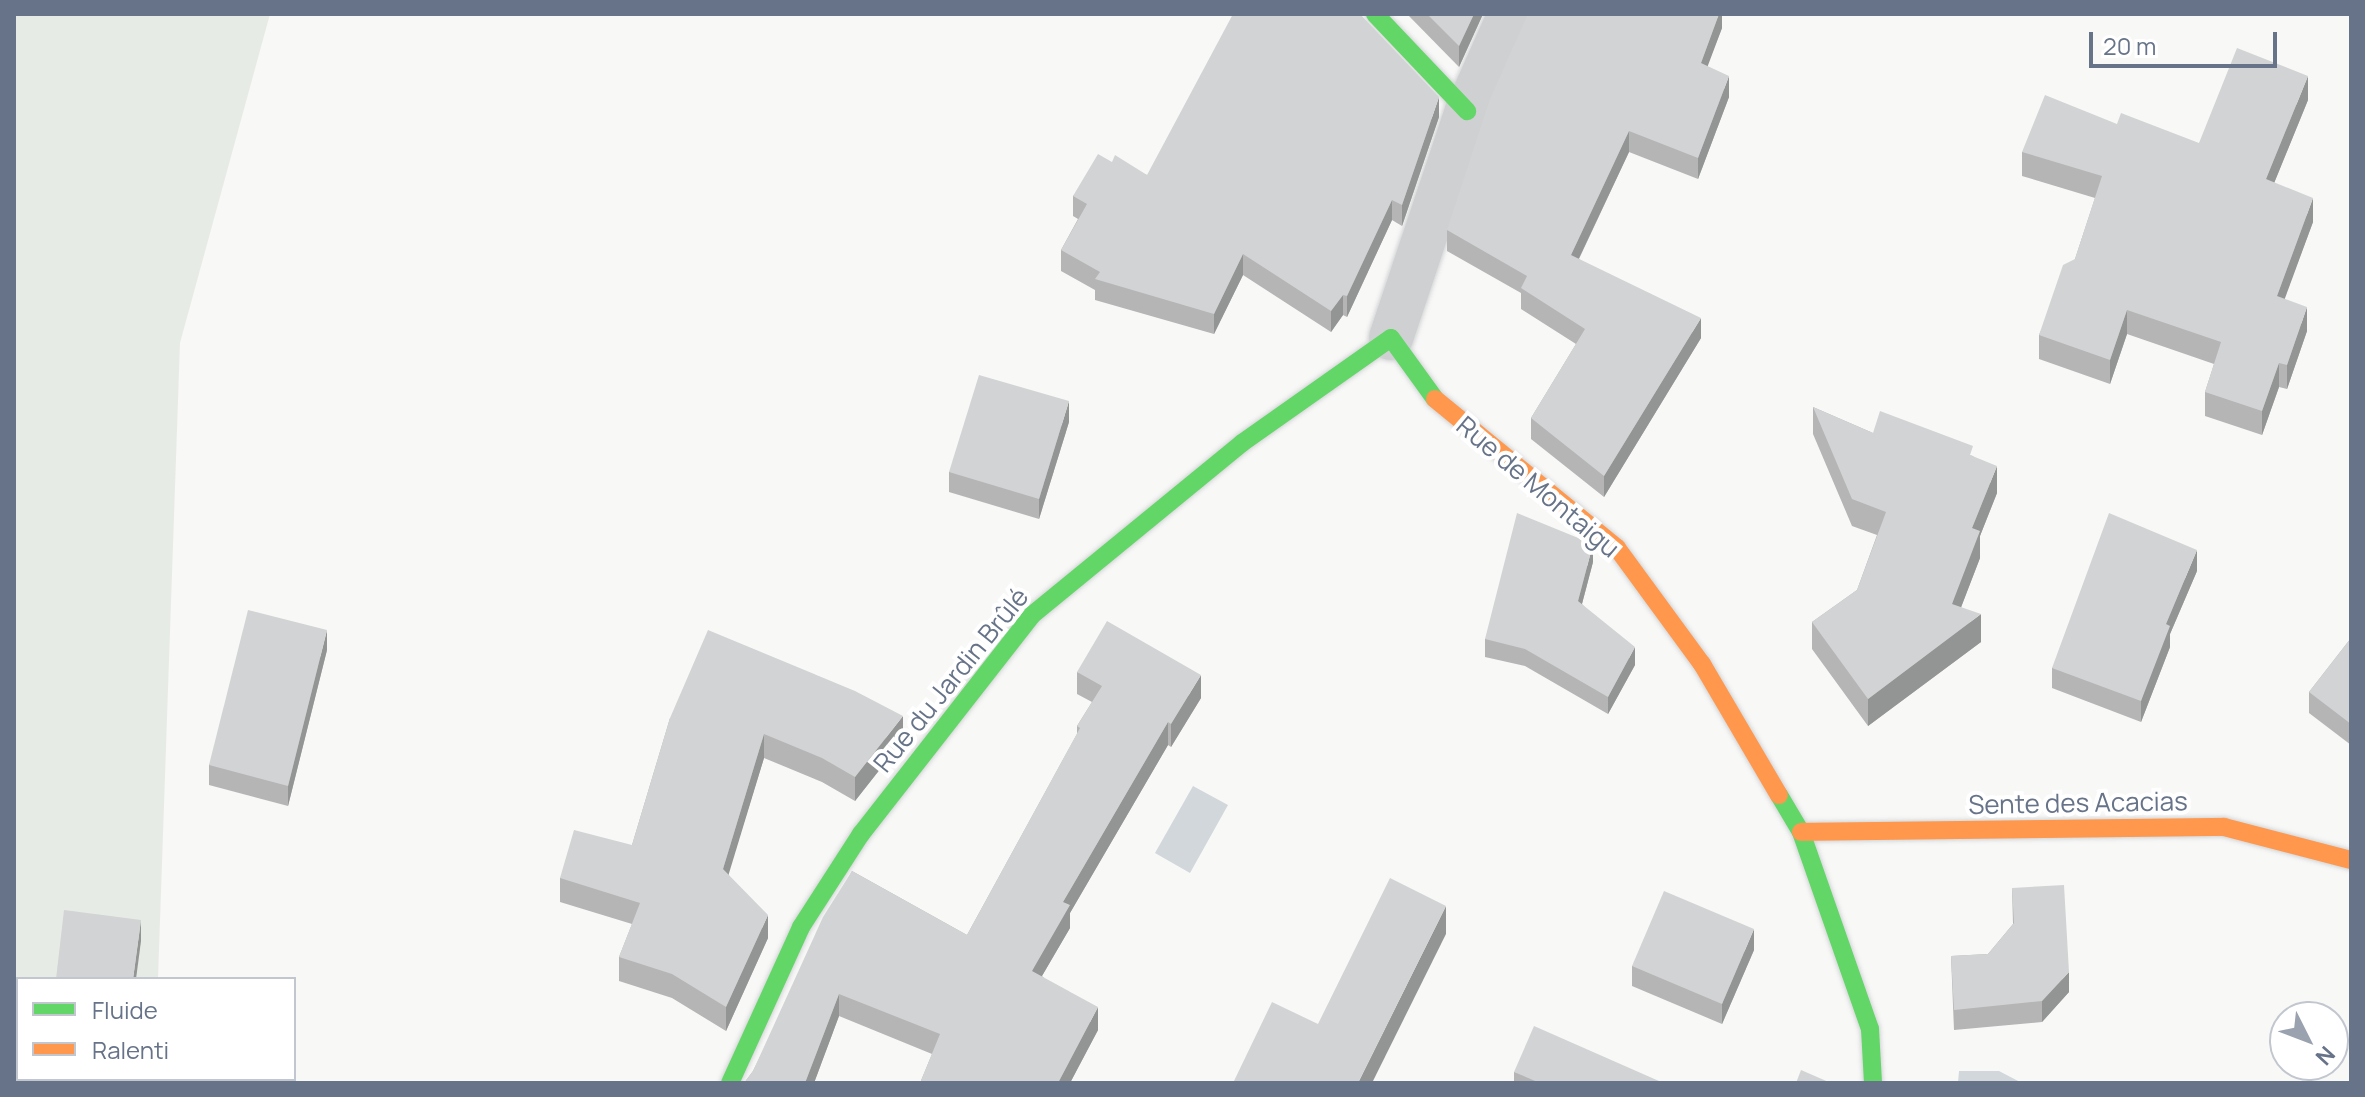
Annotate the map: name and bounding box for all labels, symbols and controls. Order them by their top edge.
scale bar [2093,16,2281,66]
text: 20 m [2103,29,2156,62]
street label: Rue de Montaigu [1450,410,1626,564]
street label: Rue du Jardin Brûlé [867,582,1035,778]
street label: Sente des Acacias [1968,785,2188,821]
legend [16,977,296,1081]
text: Fluide [92,993,158,1026]
north arrow [2269,1001,2349,1081]
text: Ralenti [92,1033,169,1066]
text: N [2309,1040,2342,1072]

